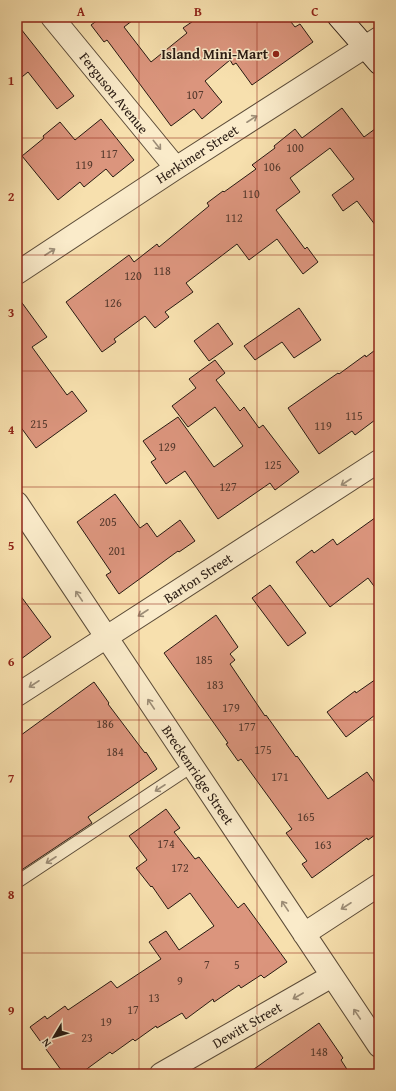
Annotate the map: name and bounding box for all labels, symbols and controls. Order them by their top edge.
text: A [77,2,86,21]
text: B [194,2,202,21]
text: C [311,2,319,21]
place label: Island Mini-Mart [161,44,269,64]
street label: Ferguson Avenue [75,48,153,138]
marker: Island Mini-Mart [271,49,281,59]
text: 1 [8,71,14,90]
house number: 107 [186,86,204,103]
one-way arrow [246,115,257,123]
street label: Herkimer Street [152,120,242,188]
one-way arrow [152,139,161,150]
house number: 100 [286,139,304,156]
house number: 117 [100,145,118,162]
house number: 119 [75,156,93,173]
house number: 106 [263,158,281,175]
house number: 110 [242,185,260,202]
text: 2 [8,187,15,206]
house number: 112 [225,209,243,226]
one-way arrow [44,247,55,256]
house number: 118 [153,262,171,279]
house number: 120 [124,267,142,284]
house number: 126 [104,294,122,311]
text: 3 [8,303,14,322]
house number: 115 [345,407,363,424]
house number: 215 [30,415,48,432]
house number: 119 [314,417,332,434]
text: 4 [8,420,15,439]
house number: 129 [158,438,176,455]
house number: 125 [264,456,282,473]
house number: 127 [219,478,237,495]
one-way arrow [340,479,352,487]
house number: 205 [99,513,117,530]
text: 5 [8,536,15,555]
house number: 201 [108,542,126,559]
street label: Barton Street [160,548,237,608]
one-way arrow [75,591,83,602]
one-way arrow [137,610,149,618]
house number: 185 [195,651,213,668]
text: 6 [8,652,15,671]
house number: 183 [206,676,224,693]
one-way arrow [28,680,39,688]
one-way arrow [147,699,155,710]
house number: 179 [222,699,240,716]
house number: 186 [96,715,114,732]
house number: 177 [238,718,256,735]
street label: Breckenridge Street [157,721,239,829]
house number: 175 [254,741,272,758]
house number: 184 [106,743,124,760]
house number: 171 [271,768,289,785]
text: 7 [8,769,15,788]
one-way arrow [155,784,166,792]
house number: 165 [297,808,315,825]
house number: 174 [157,835,175,852]
house number: 163 [314,836,332,853]
one-way arrow [46,855,57,864]
house number: 172 [171,859,189,876]
text: 8 [8,885,15,904]
one-way arrow [281,901,289,912]
one-way arrow [340,903,352,911]
house number: 7 [204,956,210,973]
house number: 5 [234,956,240,973]
house number: 9 [177,972,183,989]
house number: 13 [148,989,160,1006]
one-way arrow [292,992,304,1000]
street label: Dewitt Street [209,997,286,1053]
text: 9 [8,1001,15,1020]
house number: 17 [127,1001,139,1018]
one-way arrow [353,1009,361,1020]
house number: 19 [100,1013,112,1030]
north arrow [34,1017,74,1057]
house number: 23 [81,1029,93,1046]
text: N [37,1035,55,1051]
house number: 148 [310,1043,328,1060]

